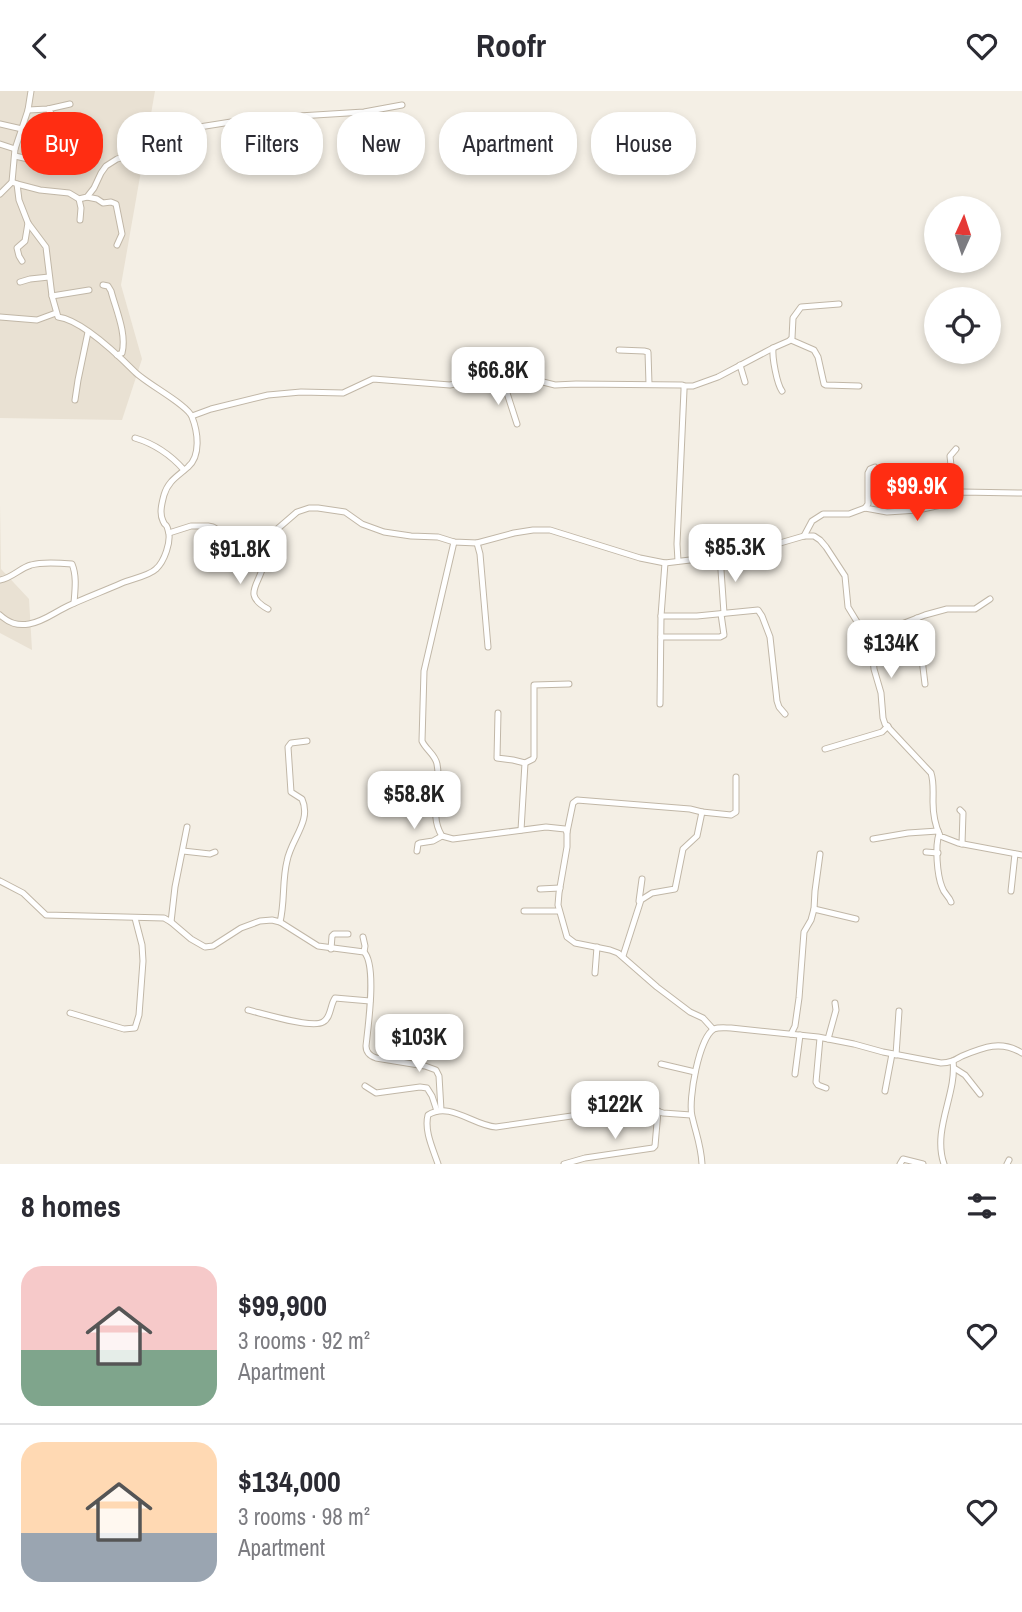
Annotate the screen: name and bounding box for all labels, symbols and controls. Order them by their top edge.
text: Roofr [476,24,546,67]
icon: back [21,27,59,65]
icon: heart [963,27,1001,65]
chip: Buy [21,112,103,175]
chip: Rent [117,112,207,175]
chip: Filters [221,112,323,175]
chip: New [337,112,425,175]
chip: Apartment [439,112,577,175]
chip: House [591,112,696,175]
north arrow [924,196,1001,273]
map controls [924,196,1001,364]
button: locate [924,287,1001,364]
pin: $66.8K [441,347,555,407]
text: $66.8K [468,354,528,385]
pin: $99.9K [860,463,974,523]
text: $99.9K [887,470,947,501]
pin: $85.3K [678,525,792,584]
pin: $91.8K [183,526,297,586]
text: $85.3K [705,531,765,562]
text: $91.8K [210,533,270,564]
pin: $134K [842,621,940,680]
text: $134K [863,627,919,658]
pin: $58.8K [357,771,471,831]
text: $58.8K [384,778,444,809]
pin: $103K [370,1014,468,1074]
text: $103K [391,1021,447,1052]
pin: $122K [566,1081,664,1141]
text: $122K [587,1088,643,1119]
text: 8 homes [21,1186,121,1226]
icon: filters [963,1187,1001,1225]
text: $99,900 [238,1285,327,1325]
icon: home [77,1294,161,1378]
icon: heart [963,1317,1001,1355]
text: 3 rooms · 92 m² [238,1325,370,1356]
text: Apartment [238,1356,325,1387]
text: $134,000 [238,1461,341,1501]
icon: home [77,1470,161,1554]
icon: heart [963,1493,1001,1531]
text: 3 rooms · 98 m² [238,1501,370,1532]
text: Apartment [238,1532,325,1563]

